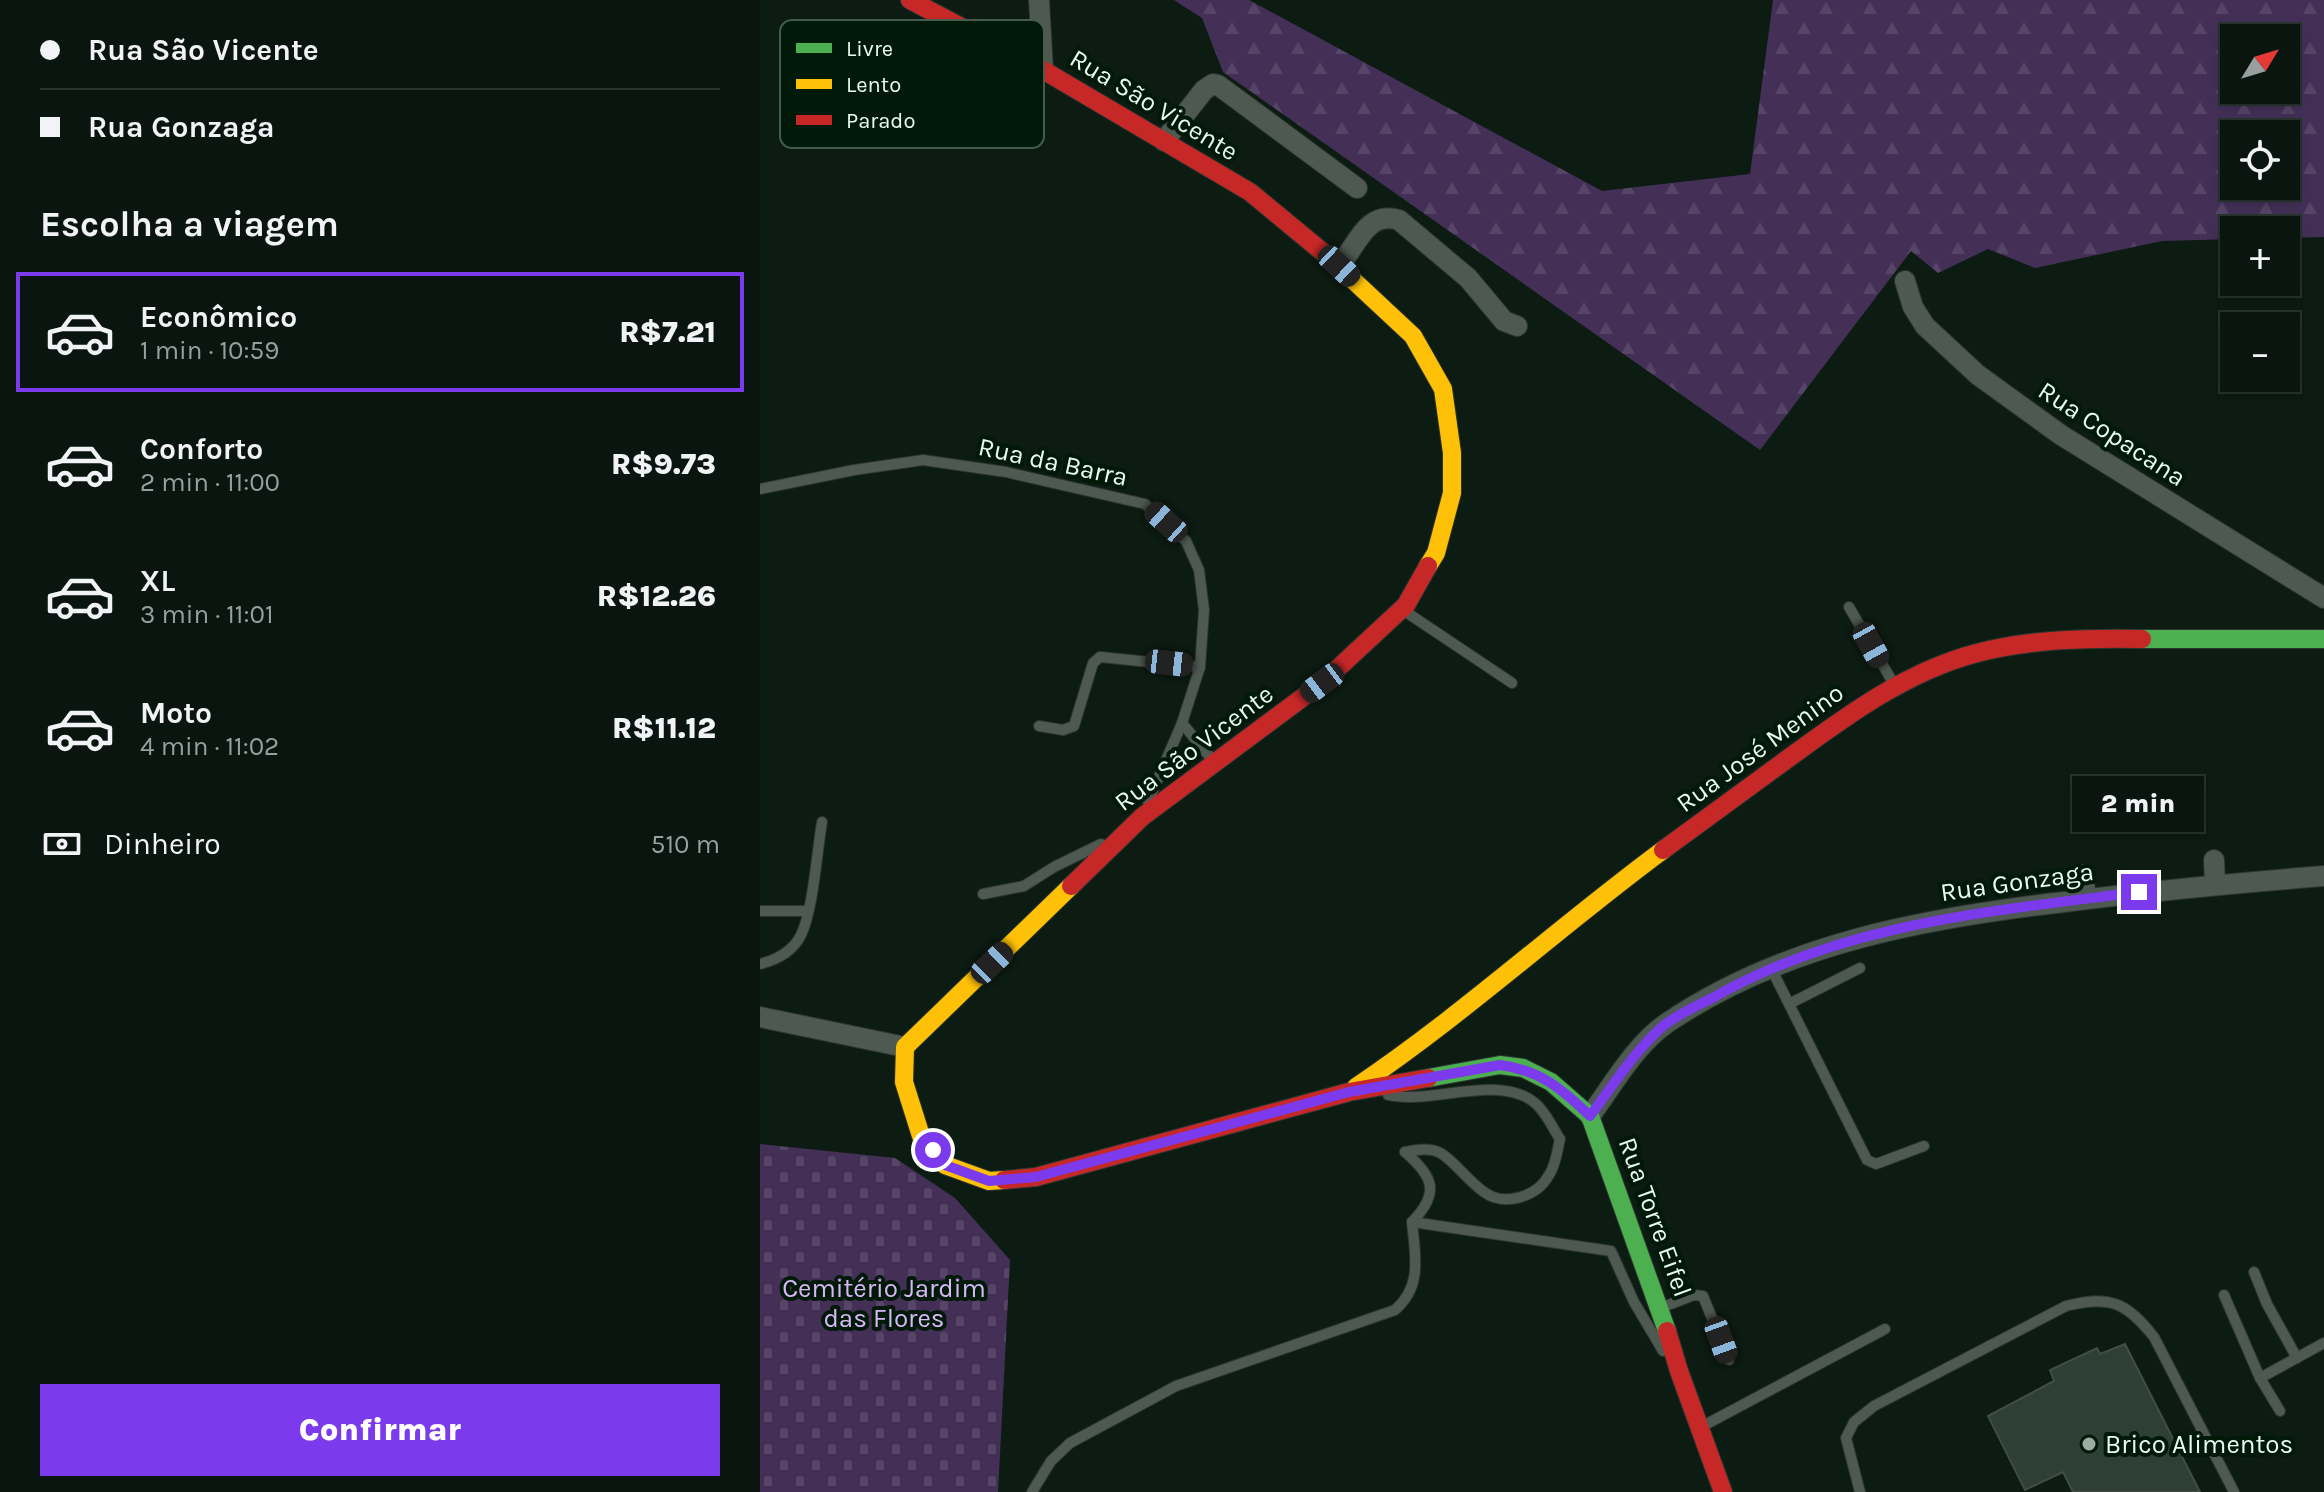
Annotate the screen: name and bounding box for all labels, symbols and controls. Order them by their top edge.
legend [780,20,1044,148]
north arrow [2220,24,2300,104]
map controls [2220,24,2300,392]
text: Rua São Vicente [88,32,319,68]
text: Livre [846,36,893,62]
street label: Rua São Vicente [1064,43,1244,167]
text: Lento [846,72,901,98]
text: Parado [846,108,915,134]
text: Rua Gonzaga [88,109,275,145]
button: locate [2220,120,2300,200]
text: Escolha a viagem [40,203,339,245]
button: + [2220,216,2300,296]
car [1313,241,1365,291]
icon: car [44,296,116,368]
text: Econômico [140,299,297,335]
button: − [2220,312,2300,392]
text: R$7.21 [619,314,716,350]
text: 1 min · 10:59 [140,335,279,366]
street label: Rua Copacana [2032,375,2192,493]
icon: car [44,428,116,500]
text: Conforto [140,431,263,467]
street label: Rua da Barra [976,431,1130,493]
text: R$9.73 [611,446,716,482]
text: 2 min · 11:00 [140,467,280,498]
car [1140,497,1192,547]
icon: car [44,560,116,632]
text: XL [140,563,175,599]
text: R$12.26 [597,578,716,614]
text: 3 min · 11:01 [140,599,273,630]
car [1849,618,1893,672]
car [1144,649,1194,677]
car [1296,659,1348,707]
street label: Rua José Menino [1670,677,1850,819]
street label: Rua São Vicente [1109,678,1279,818]
icon: car [44,692,116,764]
text: Moto [140,695,212,731]
text: R$11.12 [612,710,716,746]
text: 4 min · 11:02 [140,731,279,762]
callout: 2 min [2073,776,2205,832]
text: 2 min [2101,788,2175,819]
icon: cash [40,822,84,866]
text: Dinheiro [104,826,221,862]
text: 510 m [651,829,720,860]
street label: Rua Gonzaga [1938,856,2096,908]
route end [2121,874,2157,910]
car [966,938,1018,988]
route start [915,1132,951,1168]
street label: Rua Torre Eifel [1612,1133,1698,1301]
park label: Cemitério Jardim das Flores [782,1273,986,1334]
car [1702,1313,1740,1367]
button: Confirmar [40,1384,720,1476]
place label: Brico Alimentos [2105,1429,2293,1460]
marker: Brico Alimentos [2080,1435,2098,1453]

